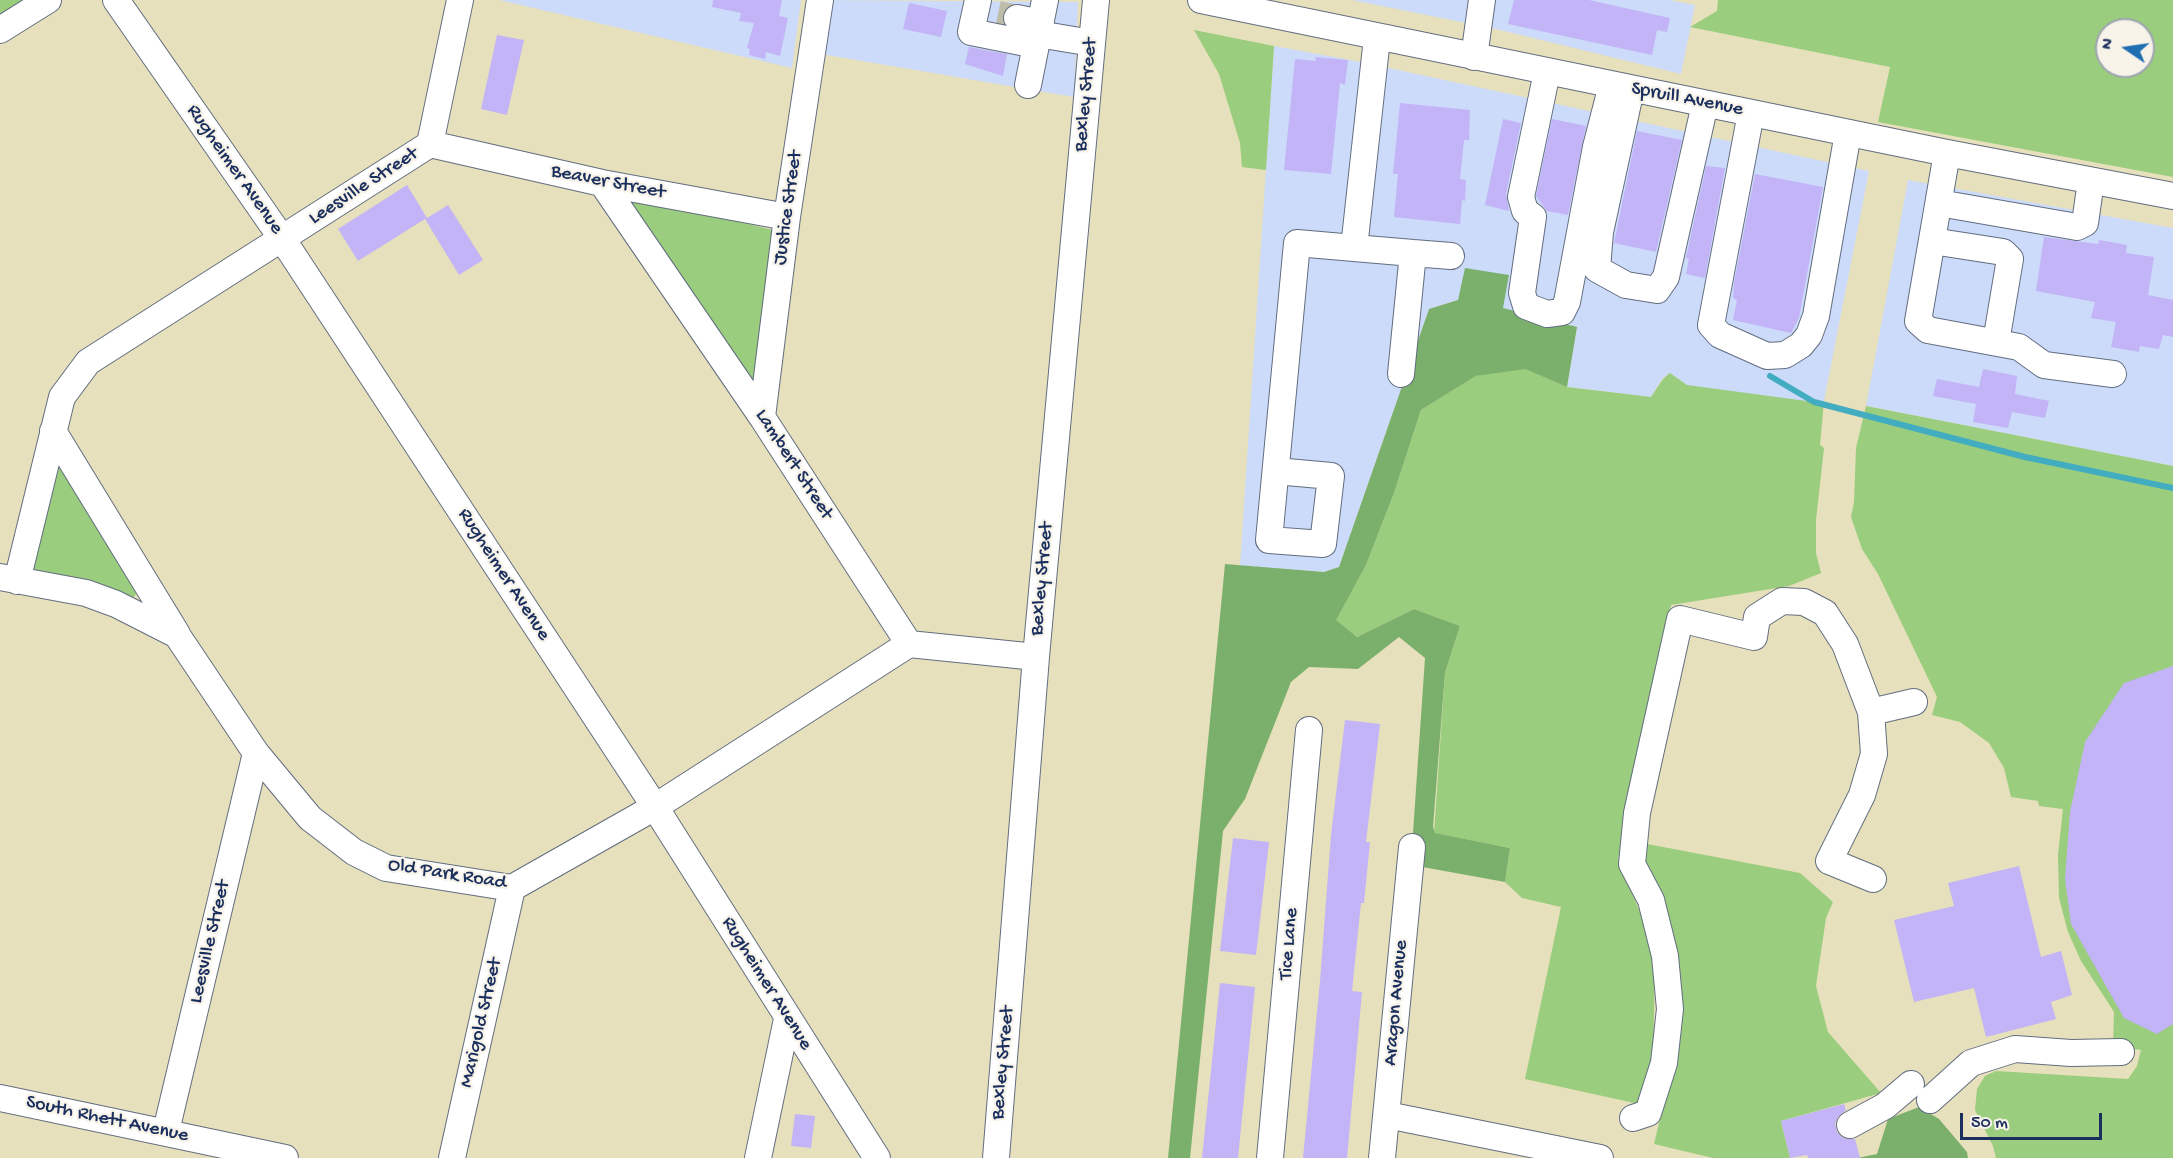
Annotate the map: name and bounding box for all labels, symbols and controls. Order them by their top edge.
north arrow [2095,18,2155,78]
street label: Bexley Street [1070,37,1104,153]
text: N [2098,37,2119,52]
street label: Spruill Avenue [1629,77,1745,123]
street label: Rugheimer Avenue [180,100,288,240]
street label: Leesville Street [305,143,423,231]
street label: Justice Street [769,149,809,267]
street label: Beaver Street [549,160,667,206]
street label: Lambert Street [748,405,838,525]
street label: Rugheimer Avenue [451,504,555,646]
street label: Bexley Street [1026,521,1060,637]
street label: Old Park Road [386,854,508,896]
street label: Leesville Street [185,878,237,1006]
street label: Tice Lane [1275,907,1305,981]
street label: Rugheimer Avenue [715,913,817,1055]
street label: Aragon Avenue [1380,939,1414,1067]
street label: Marigold Street [455,956,509,1090]
street label: Bexley Street [987,1005,1021,1121]
street label: South Rhett Avenue [24,1091,190,1149]
scale bar [1963,1101,2106,1139]
text: 50 m [1971,1113,2008,1134]

